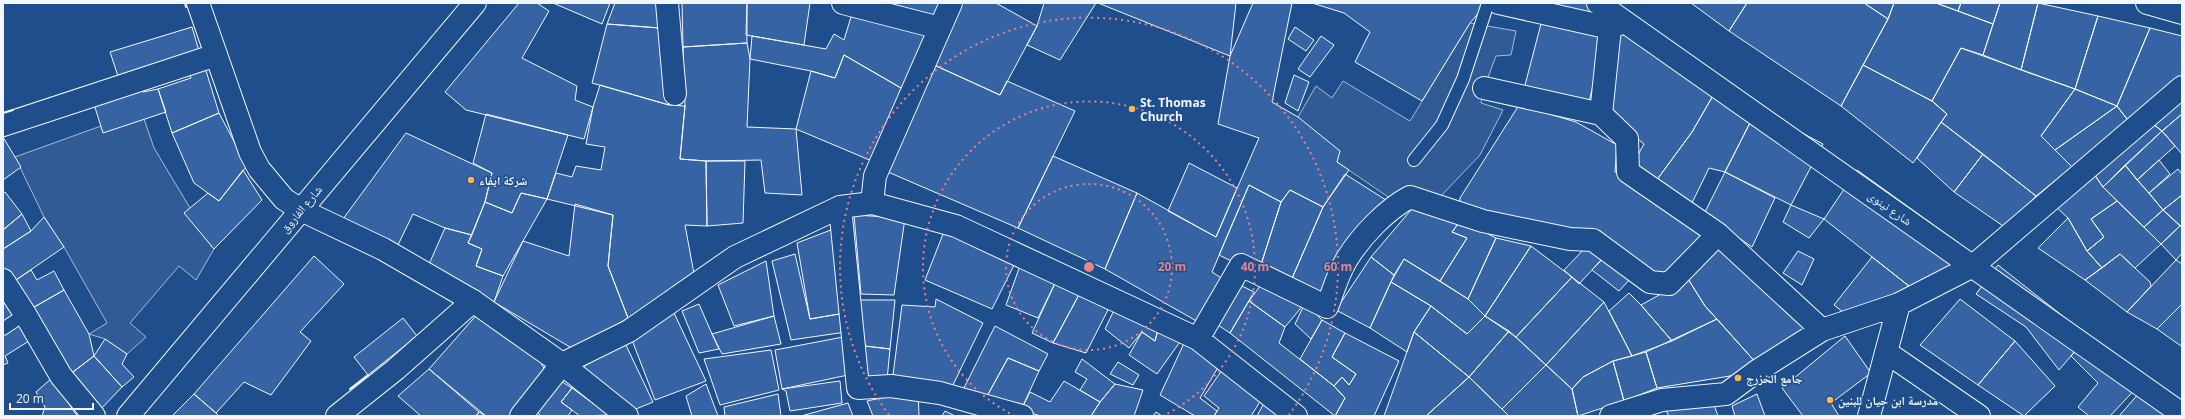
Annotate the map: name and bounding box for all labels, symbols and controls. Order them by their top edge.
place label: St. Thomas Church [1140,94,1206,125]
marker: St. Thomas Church [1127,104,1137,114]
place label: شركة ايفاء [479,172,528,189]
marker: شركة ايفاء [466,175,476,185]
street label: شارع الفاروق [276,182,326,236]
street label: شارع نينوى [1865,187,1915,229]
text: 20 m [1158,258,1186,275]
text: 40 m [1241,258,1269,275]
text: 60 m [1324,258,1352,275]
centre of rings [1082,260,1096,274]
place label: جامع الخزرج [1746,370,1803,387]
marker: جامع الخزرج [1733,373,1743,383]
scale bar [10,385,93,411]
text: 20 m [16,390,44,407]
place label: مدرسة ابن حيان للبنين [1838,392,1938,409]
marker: مدرسة ابن حيان للبنين [1825,395,1835,405]

